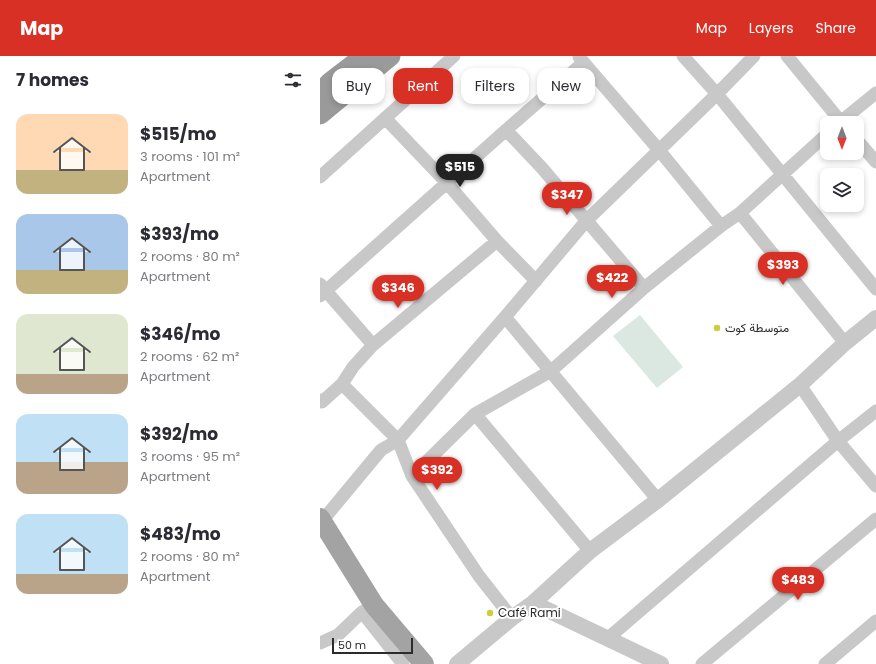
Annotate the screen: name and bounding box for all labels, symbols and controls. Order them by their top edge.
text: Map [20,15,63,42]
text: Map [696,18,727,38]
text: Layers [749,18,793,38]
text: Share [815,18,856,38]
text: 7 homes [16,68,89,92]
chip: Buy [332,68,385,104]
chip: Rent [393,68,453,104]
chip: Filters [461,68,529,104]
chip: New [537,68,595,104]
icon: filters [282,69,304,91]
north arrow [820,116,864,160]
map controls [820,116,864,212]
text: $515/mo [140,122,216,146]
icon: home [48,130,96,178]
text: 3 rooms · 101 m² [140,147,240,166]
pin: $515 [436,154,484,188]
text: $515 [445,157,475,176]
text: Apartment [140,167,210,186]
button: layers [820,168,864,212]
pin: $347 [543,182,591,216]
text: $347 [551,185,583,204]
text: $393/mo [140,222,219,246]
icon: home [48,230,96,278]
text: 2 rooms · 80 m² [140,247,240,266]
pin: $393 [759,252,807,286]
text: $393 [767,255,799,274]
pin: $422 [588,265,636,299]
text: Apartment [140,267,210,286]
text: $422 [596,268,628,287]
pin: $346 [374,275,422,309]
text: $346 [381,278,415,297]
place label: متوسطة كوت [725,319,789,336]
text: $346/mo [140,322,220,346]
marker: متوسطة كوت [712,323,722,333]
icon: home [48,330,96,378]
text: 2 rooms · 62 m² [140,347,239,366]
text: Apartment [140,367,210,386]
text: $392/mo [140,422,218,446]
icon: home [48,430,96,478]
text: 3 rooms · 95 m² [140,447,240,466]
pin: $392 [413,457,461,491]
text: $392 [421,460,453,479]
text: Apartment [140,467,210,486]
text: $483/mo [140,522,221,546]
icon: home [48,530,96,578]
text: 2 rooms · 80 m² [140,547,240,566]
text: Apartment [140,567,210,586]
pin: $483 [774,567,822,601]
text: $483 [781,570,815,589]
place label: Café Rami [498,604,561,621]
marker: Café Rami [485,608,495,618]
scale bar [332,636,413,655]
text: 50 m [338,637,366,653]

